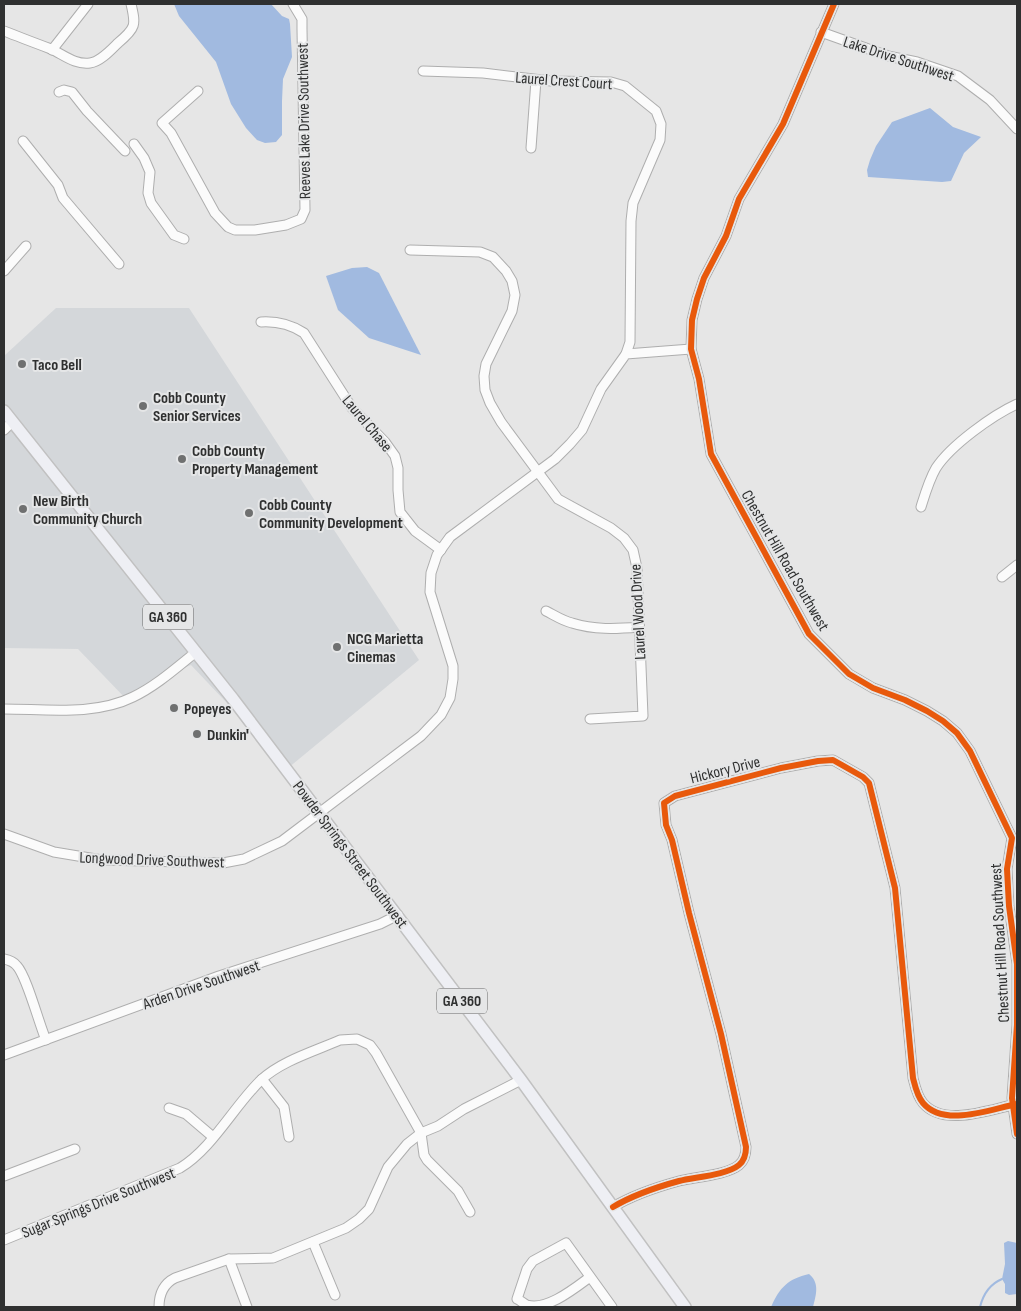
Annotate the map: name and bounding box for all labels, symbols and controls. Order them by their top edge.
street label: Lake Drive Southwest [841,33,956,86]
street label: Reeves Lake Drive Southwest [294,43,315,199]
street label: Laurel Crest Court [515,69,613,94]
place label: Taco Bell [32,356,82,375]
marker: Taco Bell [16,358,28,370]
place label: Cobb County Senior Services [153,389,241,426]
street label: Laurel Chase [338,392,396,456]
marker: Cobb County Senior Services [137,400,149,412]
place label: Cobb County Property Management [192,442,318,479]
marker: Cobb County Property Management [176,453,188,465]
street label: Chestnut Hill Road Southwest [737,487,833,635]
place label: New Birth Community Church [33,492,142,529]
place label: Cobb County Community Development [259,496,403,533]
marker: New Birth Community Church [17,503,29,515]
marker: Cobb County Community Development [243,507,255,519]
street label: Laurel Wood Drive [627,564,650,660]
road number: GA 360 [143,604,193,630]
place label: NCG Marietta Cinemas [347,630,423,667]
marker: NCG Marietta Cinemas [331,641,343,653]
place label: Popeyes [184,700,231,719]
marker: Popeyes [168,702,180,714]
place label: Dunkin' [207,726,249,745]
marker: Dunkin' [191,728,203,740]
street label: Hickory Drive [688,753,762,788]
street label: Powder Springs Street Southwest [288,778,411,932]
street label: Longwood Drive Southwest [79,848,225,873]
street label: Chestnut Hill Road Southwest [987,863,1014,1023]
street label: Arden Drive Southwest [140,956,263,1015]
road number: GA 360 [437,988,487,1014]
street label: Sugar Springs Drive Southwest [19,1164,178,1243]

